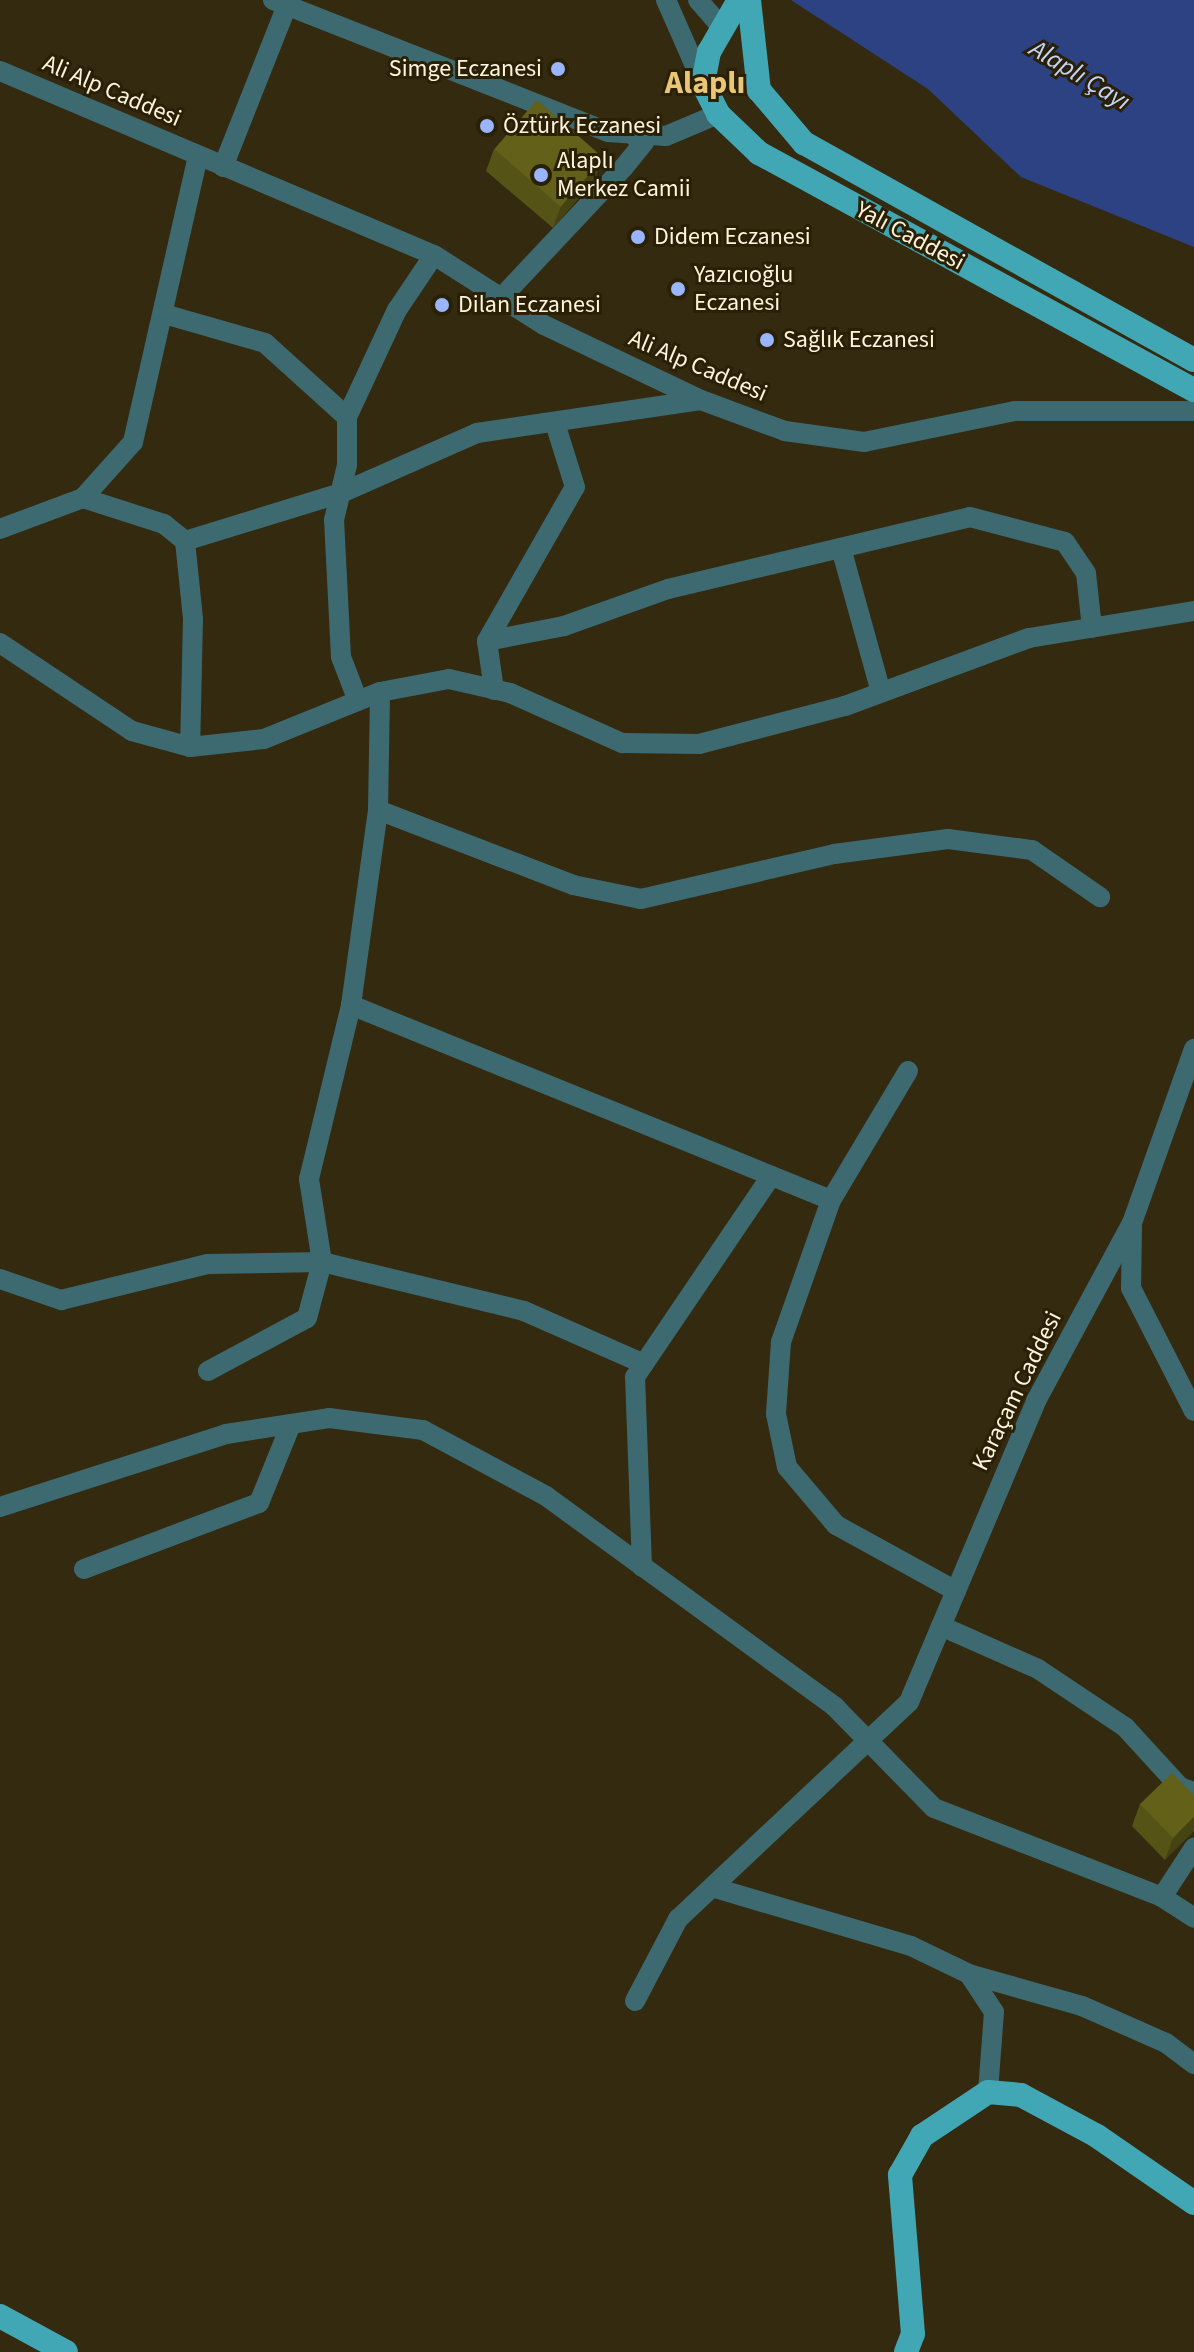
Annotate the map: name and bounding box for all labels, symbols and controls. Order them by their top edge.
water label: Alaplı Çayı [1024,33,1136,117]
street label: Ali Alp Caddesi [39,49,185,133]
place label: Simge Eczanesi [389,55,542,83]
marker: Simge Eczanesi [549,60,567,78]
district label: Alaplı [665,64,745,102]
place label: Öztürk Eczanesi [503,112,661,140]
marker: Öztürk Eczanesi [478,117,496,135]
place label: Alaplı Merkez Camii [557,147,691,203]
marker: Alaplı Merkez Camii [532,166,550,184]
street label: Yalı Caddesi [851,195,969,277]
place label: Didem Eczanesi [654,223,811,251]
marker: Didem Eczanesi [629,228,647,246]
place label: Yazıcıoğlu Eczanesi [694,261,793,317]
marker: Yazıcıoğlu Eczanesi [669,280,687,298]
place label: Dilan Eczanesi [458,291,601,319]
marker: Dilan Eczanesi [433,296,451,314]
street label: Ali Alp Caddesi [625,324,771,408]
place label: Sağlık Eczanesi [783,326,935,354]
marker: Sağlık Eczanesi [758,331,776,349]
street label: Karaçam Caddesi [966,1307,1068,1475]

